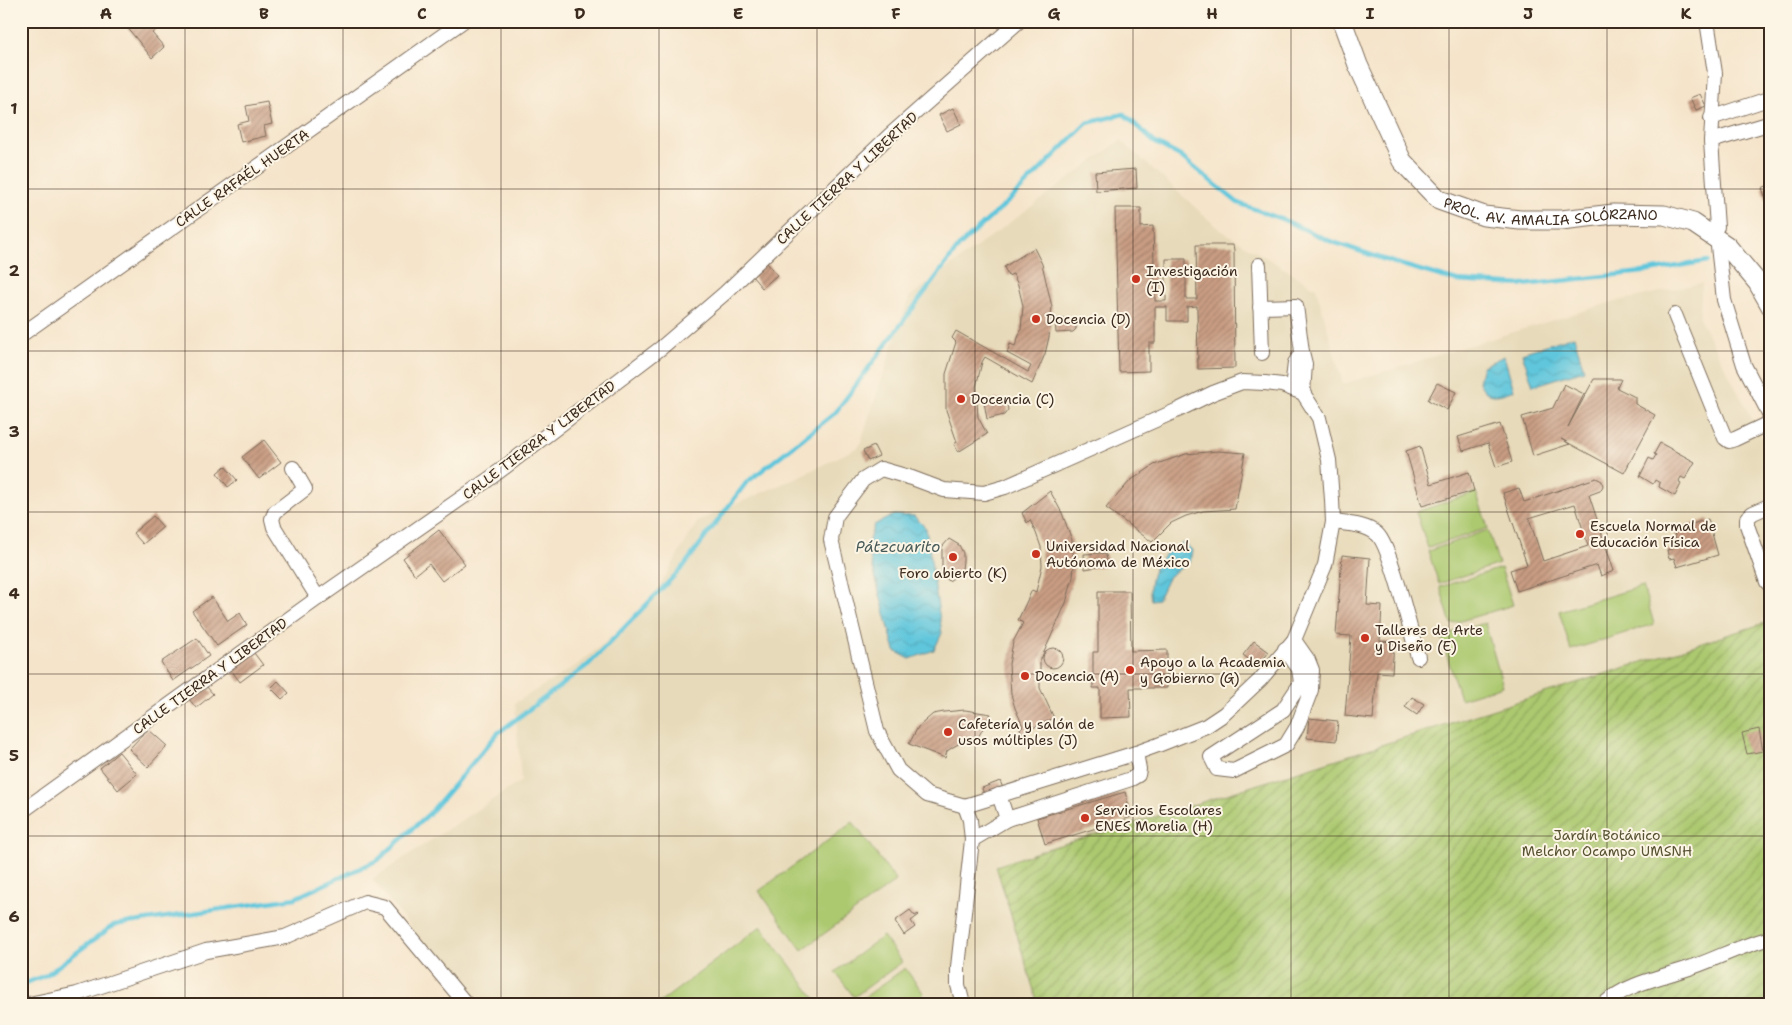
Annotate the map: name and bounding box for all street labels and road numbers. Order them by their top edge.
street label: CALLE TIERRA Y LIBERTAD [772,108,922,248]
street label: CALLE RAFAÉL HUERTA [172,125,312,231]
street label: PROL. AV. AMALIA SOLÓRZANO [1441,193,1658,229]
street label: CALLE TIERRA Y LIBERTAD [459,377,619,503]
street label: CALLE TIERRA Y LIBERTAD [129,614,291,738]

